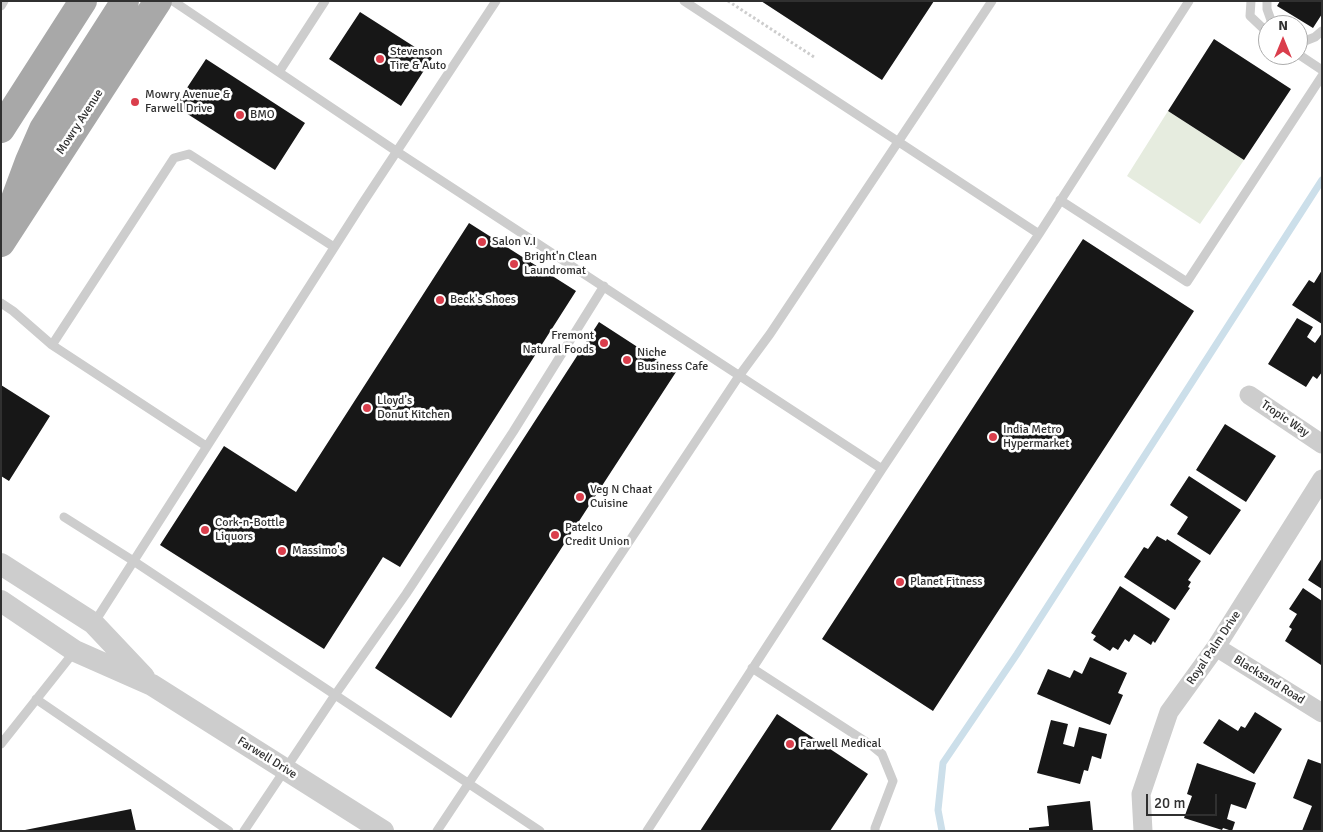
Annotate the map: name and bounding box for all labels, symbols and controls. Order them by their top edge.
north arrow [1258,15,1308,65]
text: N [1278,17,1288,34]
place label: Stevenson Tire & Auto [390,45,446,73]
marker: Stevenson Tire & Auto [374,53,386,65]
street label: Mowry Avenue [54,87,106,157]
place label: Mowry Avenue & Farwell Drive [145,88,230,116]
marker: Mowry Avenue & Farwell Drive [129,96,141,108]
place label: BMO [250,108,275,122]
marker: BMO [234,109,246,121]
place label: Salon V.I [492,235,536,249]
marker: Salon V.I [476,236,488,248]
place label: Bright'n Clean Laundromat [524,250,597,278]
marker: Bright'n Clean Laundromat [508,258,520,270]
place label: Beck's Shoes [450,293,516,307]
marker: Beck's Shoes [434,294,446,306]
place label: Fremont Natural Foods [523,329,594,357]
marker: Fremont Natural Foods [598,337,610,349]
place label: Niche Business Cafe [637,346,708,374]
marker: Niche Business Cafe [621,354,633,366]
place label: Lloyd's Donut Kitchen [377,394,450,422]
street label: Tropic Way [1258,398,1312,440]
marker: Lloyd's Donut Kitchen [361,402,373,414]
place label: India Metro Hypermarket [1003,423,1070,451]
marker: India Metro Hypermarket [987,431,999,443]
place label: Veg N Chaat Cuisine [590,483,652,511]
marker: Veg N Chaat Cuisine [574,491,586,503]
place label: Cork-n-Bottle Liquors [215,516,285,544]
place label: Patelco Credit Union [565,521,629,549]
marker: Cork-n-Bottle Liquors [199,524,211,536]
marker: Patelco Credit Union [549,529,561,541]
place label: Massimo's [292,544,345,558]
marker: Massimo's [276,545,288,557]
place label: Planet Fitness [910,575,983,589]
marker: Planet Fitness [894,576,906,588]
street label: Royal Palm Drive [1184,608,1244,688]
street label: Blacksand Road [1231,652,1307,708]
street label: Farwell Drive [235,734,299,782]
place label: Farwell Medical [800,737,881,751]
marker: Farwell Medical [784,738,796,750]
scale bar [1148,784,1219,816]
text: 20 m [1154,794,1185,812]

